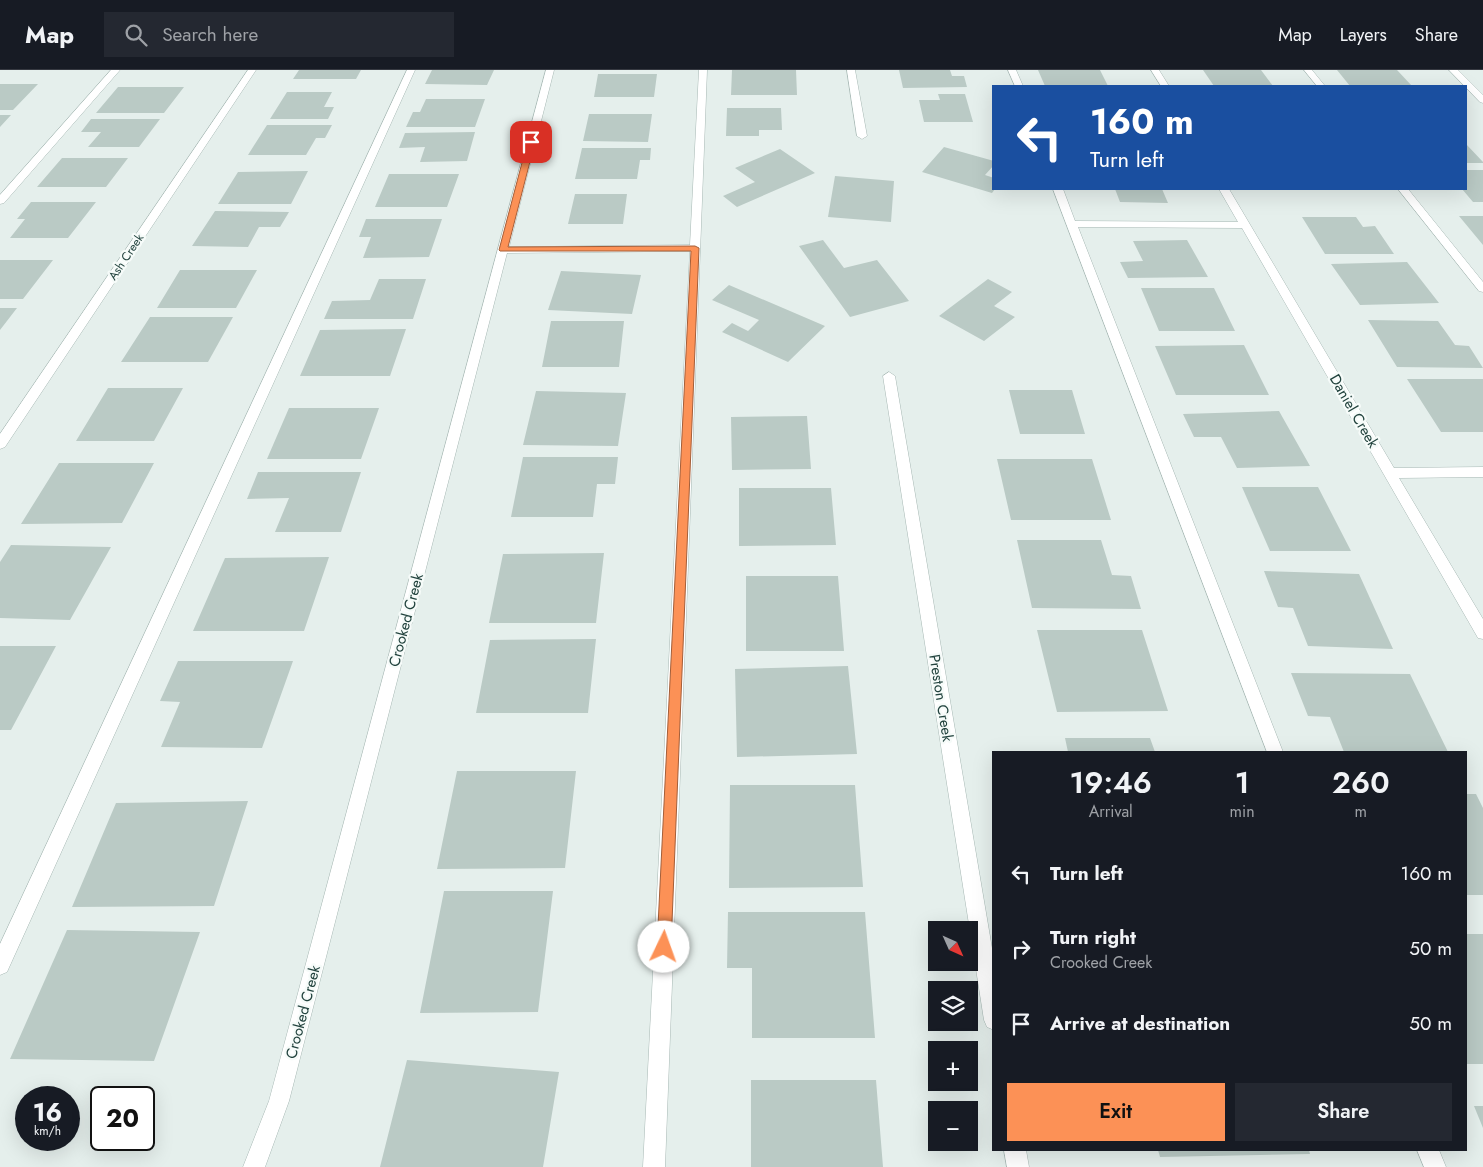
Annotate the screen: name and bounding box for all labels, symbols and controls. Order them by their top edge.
search box [104,12,454,57]
text: Map [25,17,74,52]
icon: search [122,21,150,49]
text: Search here [162,21,258,48]
text: Map [1278,22,1312,48]
text: Layers [1340,22,1387,48]
text: Share [1415,22,1458,48]
text: 160 m [1090,97,1194,147]
icon: left [1007,105,1072,170]
pin [510,121,552,163]
icon: arrive [517,128,545,156]
text: Turn left [1090,143,1164,175]
street label: Ash Creek [104,230,149,284]
street label: Daniel Creek [1324,370,1384,452]
street label: Crooked Creek [383,570,429,669]
street label: Preston Creek [923,653,959,744]
text: 19:46 [1070,761,1152,804]
text: 1 [1235,761,1249,804]
text: 260 [1332,761,1389,804]
text: Arrival [1089,800,1133,823]
text: min [1230,800,1255,823]
text: m [1355,800,1367,823]
icon: left [1007,860,1035,888]
text: Turn left [1050,860,1123,887]
text: 160 m [1401,860,1452,887]
position arrow [637,920,689,972]
north arrow [928,921,978,971]
map controls [928,921,978,1151]
text: Turn right [1050,924,1136,951]
icon: right [1007,935,1035,963]
text: 50 m [1409,935,1452,962]
text: Crooked Creek [1050,951,1152,974]
street label: Crooked Creek [280,962,326,1061]
button: layers [928,981,978,1031]
icon: arrive [1007,1010,1035,1038]
text: Arrive at destination [1050,1010,1230,1037]
text: 50 m [1409,1010,1452,1037]
button: + [928,1041,978,1091]
button: Exit [1007,1083,1225,1141]
button: Share [1235,1083,1452,1141]
speed limit sign: 20 [90,1086,155,1151]
text: 16 [33,1094,62,1130]
button: − [928,1101,978,1151]
text: km/h [34,1122,61,1140]

